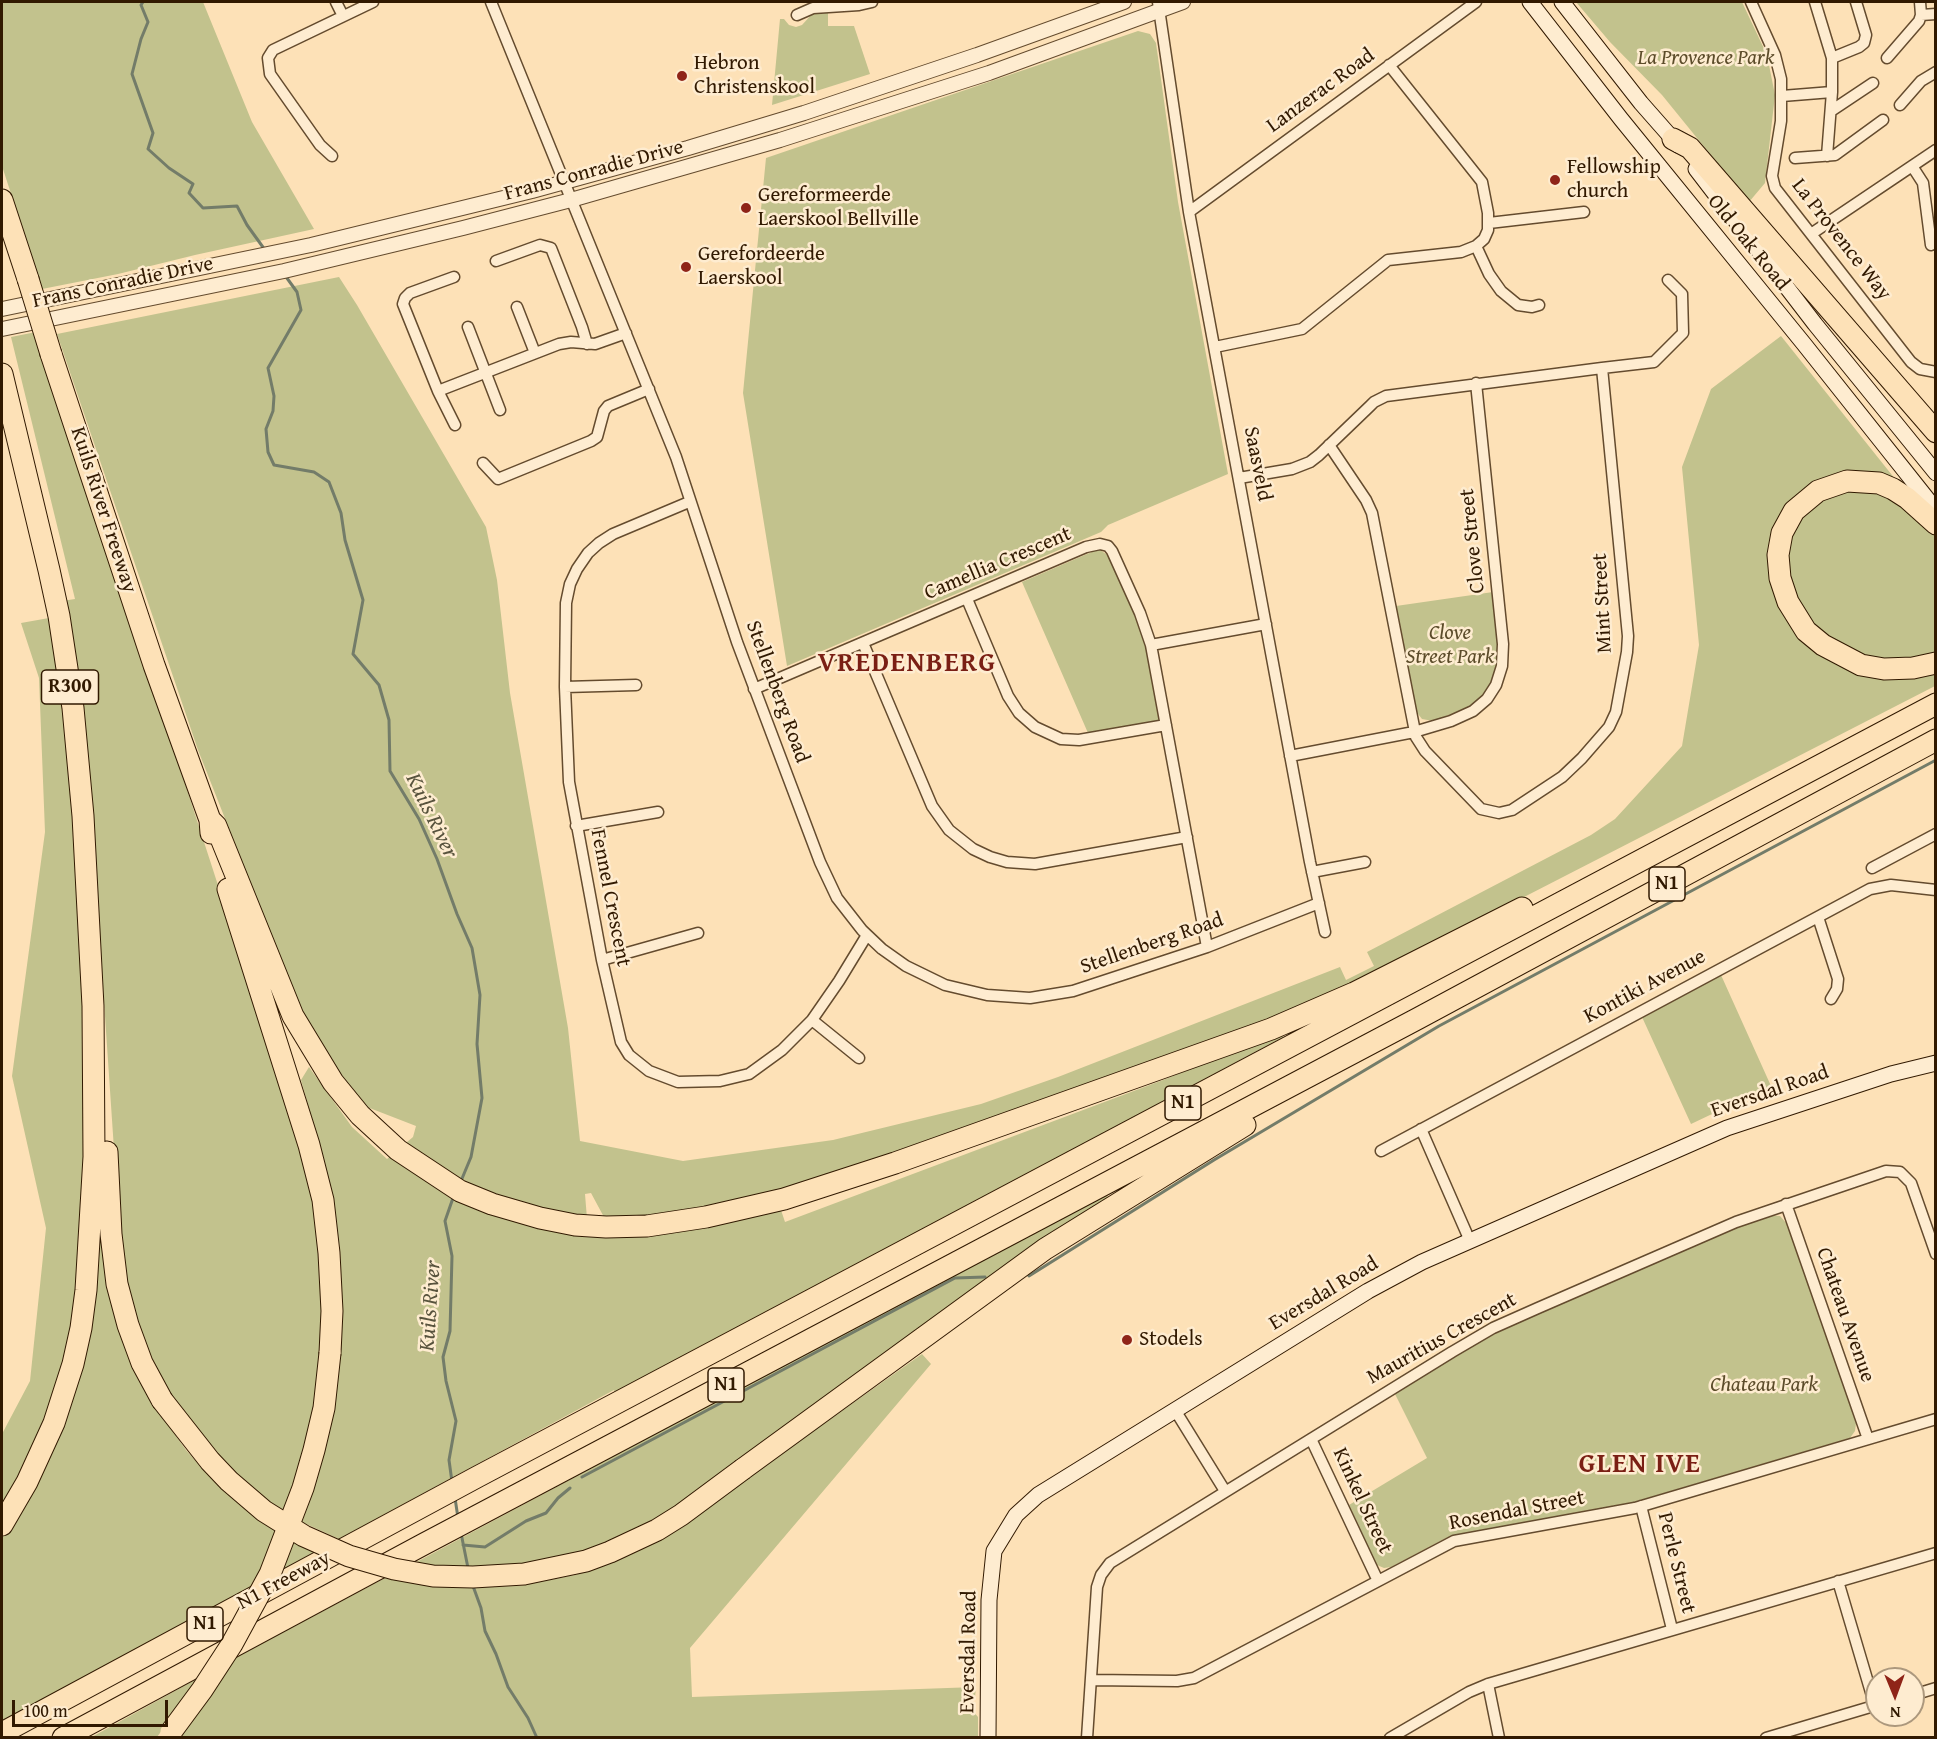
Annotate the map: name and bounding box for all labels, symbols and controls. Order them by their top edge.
street label: Lanzerac Road [1262,43,1380,139]
park label: La Provence Park [1638,46,1774,72]
place label: Hebron Christenskool [694,51,815,101]
marker: Hebron Christenskool [675,69,689,83]
street label: Frans Conradie Drive [502,135,686,207]
place label: Fellowship church [1567,155,1661,205]
marker: Fellowship church [1548,173,1562,187]
street label: La Provence Way [1786,174,1896,306]
place label: Gereformeerde Laerskool Bellville [758,183,919,233]
street label: Old Oak Road [1702,190,1794,296]
marker: Gereformeerde Laerskool Bellville [739,201,753,215]
place label: Gerefordeerde Laerskool [698,242,825,292]
street label: Frans Conradie Drive [30,252,216,314]
marker: Gerefordeerde Laerskool [679,260,693,274]
street label: Kuils River Freeway [64,424,142,596]
street label: Saasveld [1237,425,1277,503]
street label: Clove Street [1455,487,1491,595]
street label: Camellia Crescent [921,522,1075,606]
street label: Mint Street [1588,552,1618,654]
street label: Stellenberg Road [740,618,814,766]
park label: Clove Street Park [1406,621,1494,671]
district label: VREDENBERG [818,648,996,680]
road number: R300 [42,670,98,704]
water label: Kuils River [399,769,463,863]
street label: Fennel Crescent [584,827,636,969]
road number: N1 [1649,867,1685,901]
street label: Stellenberg Road [1077,908,1227,980]
street label: Kontiki Avenue [1580,944,1710,1030]
street label: Eversdal Road [1708,1060,1832,1124]
road number: N1 [1165,1086,1201,1120]
street label: Chateau Avenue [1810,1244,1880,1386]
street label: Eversdal Road [1265,1252,1383,1336]
water label: Kuils River [415,1260,447,1352]
street label: Mauritius Crescent [1363,1287,1521,1391]
place label: Stodels [1139,1327,1203,1353]
marker: Stodels [1120,1333,1134,1347]
road number: N1 [708,1368,744,1402]
park label: Chateau Park [1710,1373,1818,1399]
street label: Kinkel Street [1327,1444,1397,1558]
district label: GLEN IVE [1579,1449,1701,1481]
street label: Rosendal Street [1447,1486,1587,1536]
street label: Perle Street [1651,1510,1701,1616]
street label: N1 Freeway [233,1546,335,1616]
street label: Eversdal Road [955,1590,983,1714]
road number: N1 [187,1607,223,1641]
north arrow [1865,1667,1925,1727]
scale bar [15,1688,171,1726]
text: 100 m [23,1697,68,1724]
text: N [1890,1701,1901,1725]

